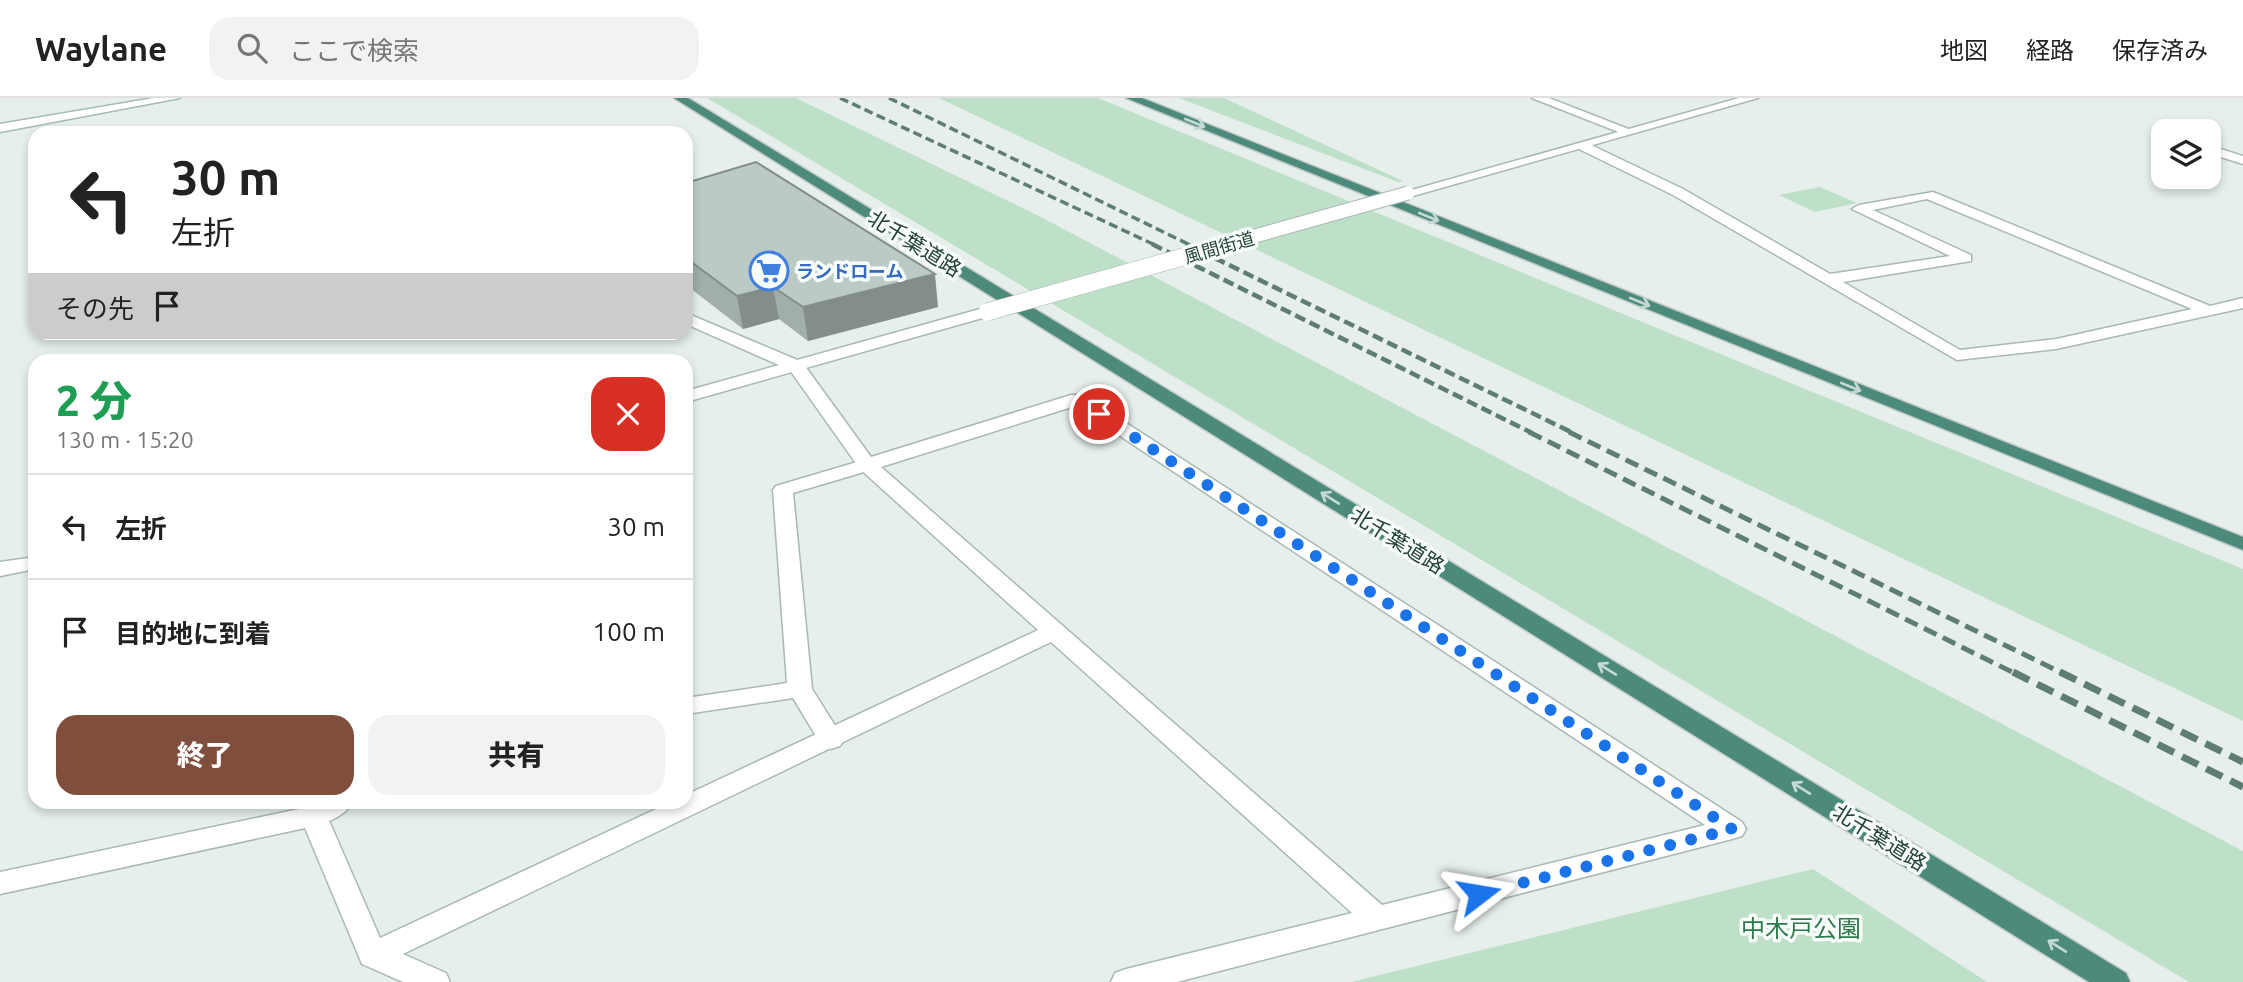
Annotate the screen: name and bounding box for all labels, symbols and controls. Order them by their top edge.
search box [209,17,699,80]
icon: search [233,29,271,67]
text: Waylane [35,30,167,67]
text: ここで検索 [289,36,419,65]
text: 地図 [1940,37,1988,64]
text: 経路 [2026,37,2074,64]
text: 保存済み [2112,37,2208,64]
one-way arrow [1184,118,1206,131]
map controls [2151,119,2221,189]
button: layers [2151,119,2221,189]
text: 30 m [171,149,280,204]
icon: left [56,154,147,245]
street label: 北千葉道路 [864,205,966,281]
one-way arrow [1418,212,1439,225]
text: 左折 [171,214,235,250]
street label: 風間街道 [1182,227,1256,267]
supermarket icon: ランドローム [748,250,790,292]
place label: ランドローム [796,261,903,281]
icon: arrive [148,287,186,325]
text: その先 [56,294,134,323]
one-way arrow [1629,296,1651,309]
text: 2 分 [56,377,132,424]
button: close [591,377,665,451]
one-way arrow [1840,381,1862,394]
pin [1069,384,1129,444]
icon: arrive [1080,395,1118,433]
text: 130 m · 15:20 [56,427,194,452]
one-way arrow [1320,491,1340,505]
street label: 北千葉道路 [1347,502,1449,578]
icon: left [56,508,94,546]
text: 30 m [607,512,665,541]
text: 左折 [115,514,167,543]
icon: arrive [56,613,94,651]
text: 100 m [593,617,665,646]
text: 目的地に到着 [115,619,271,648]
one-way arrow [1597,662,1617,676]
button: 終了 [56,715,354,795]
button: 共有 [368,715,665,795]
one-way arrow [1791,781,1811,795]
street label: 北千葉道路 [1829,799,1931,875]
position arrow [1442,857,1516,931]
park label: 中木戸公園 [1741,915,1861,942]
one-way arrow [2047,939,2067,953]

